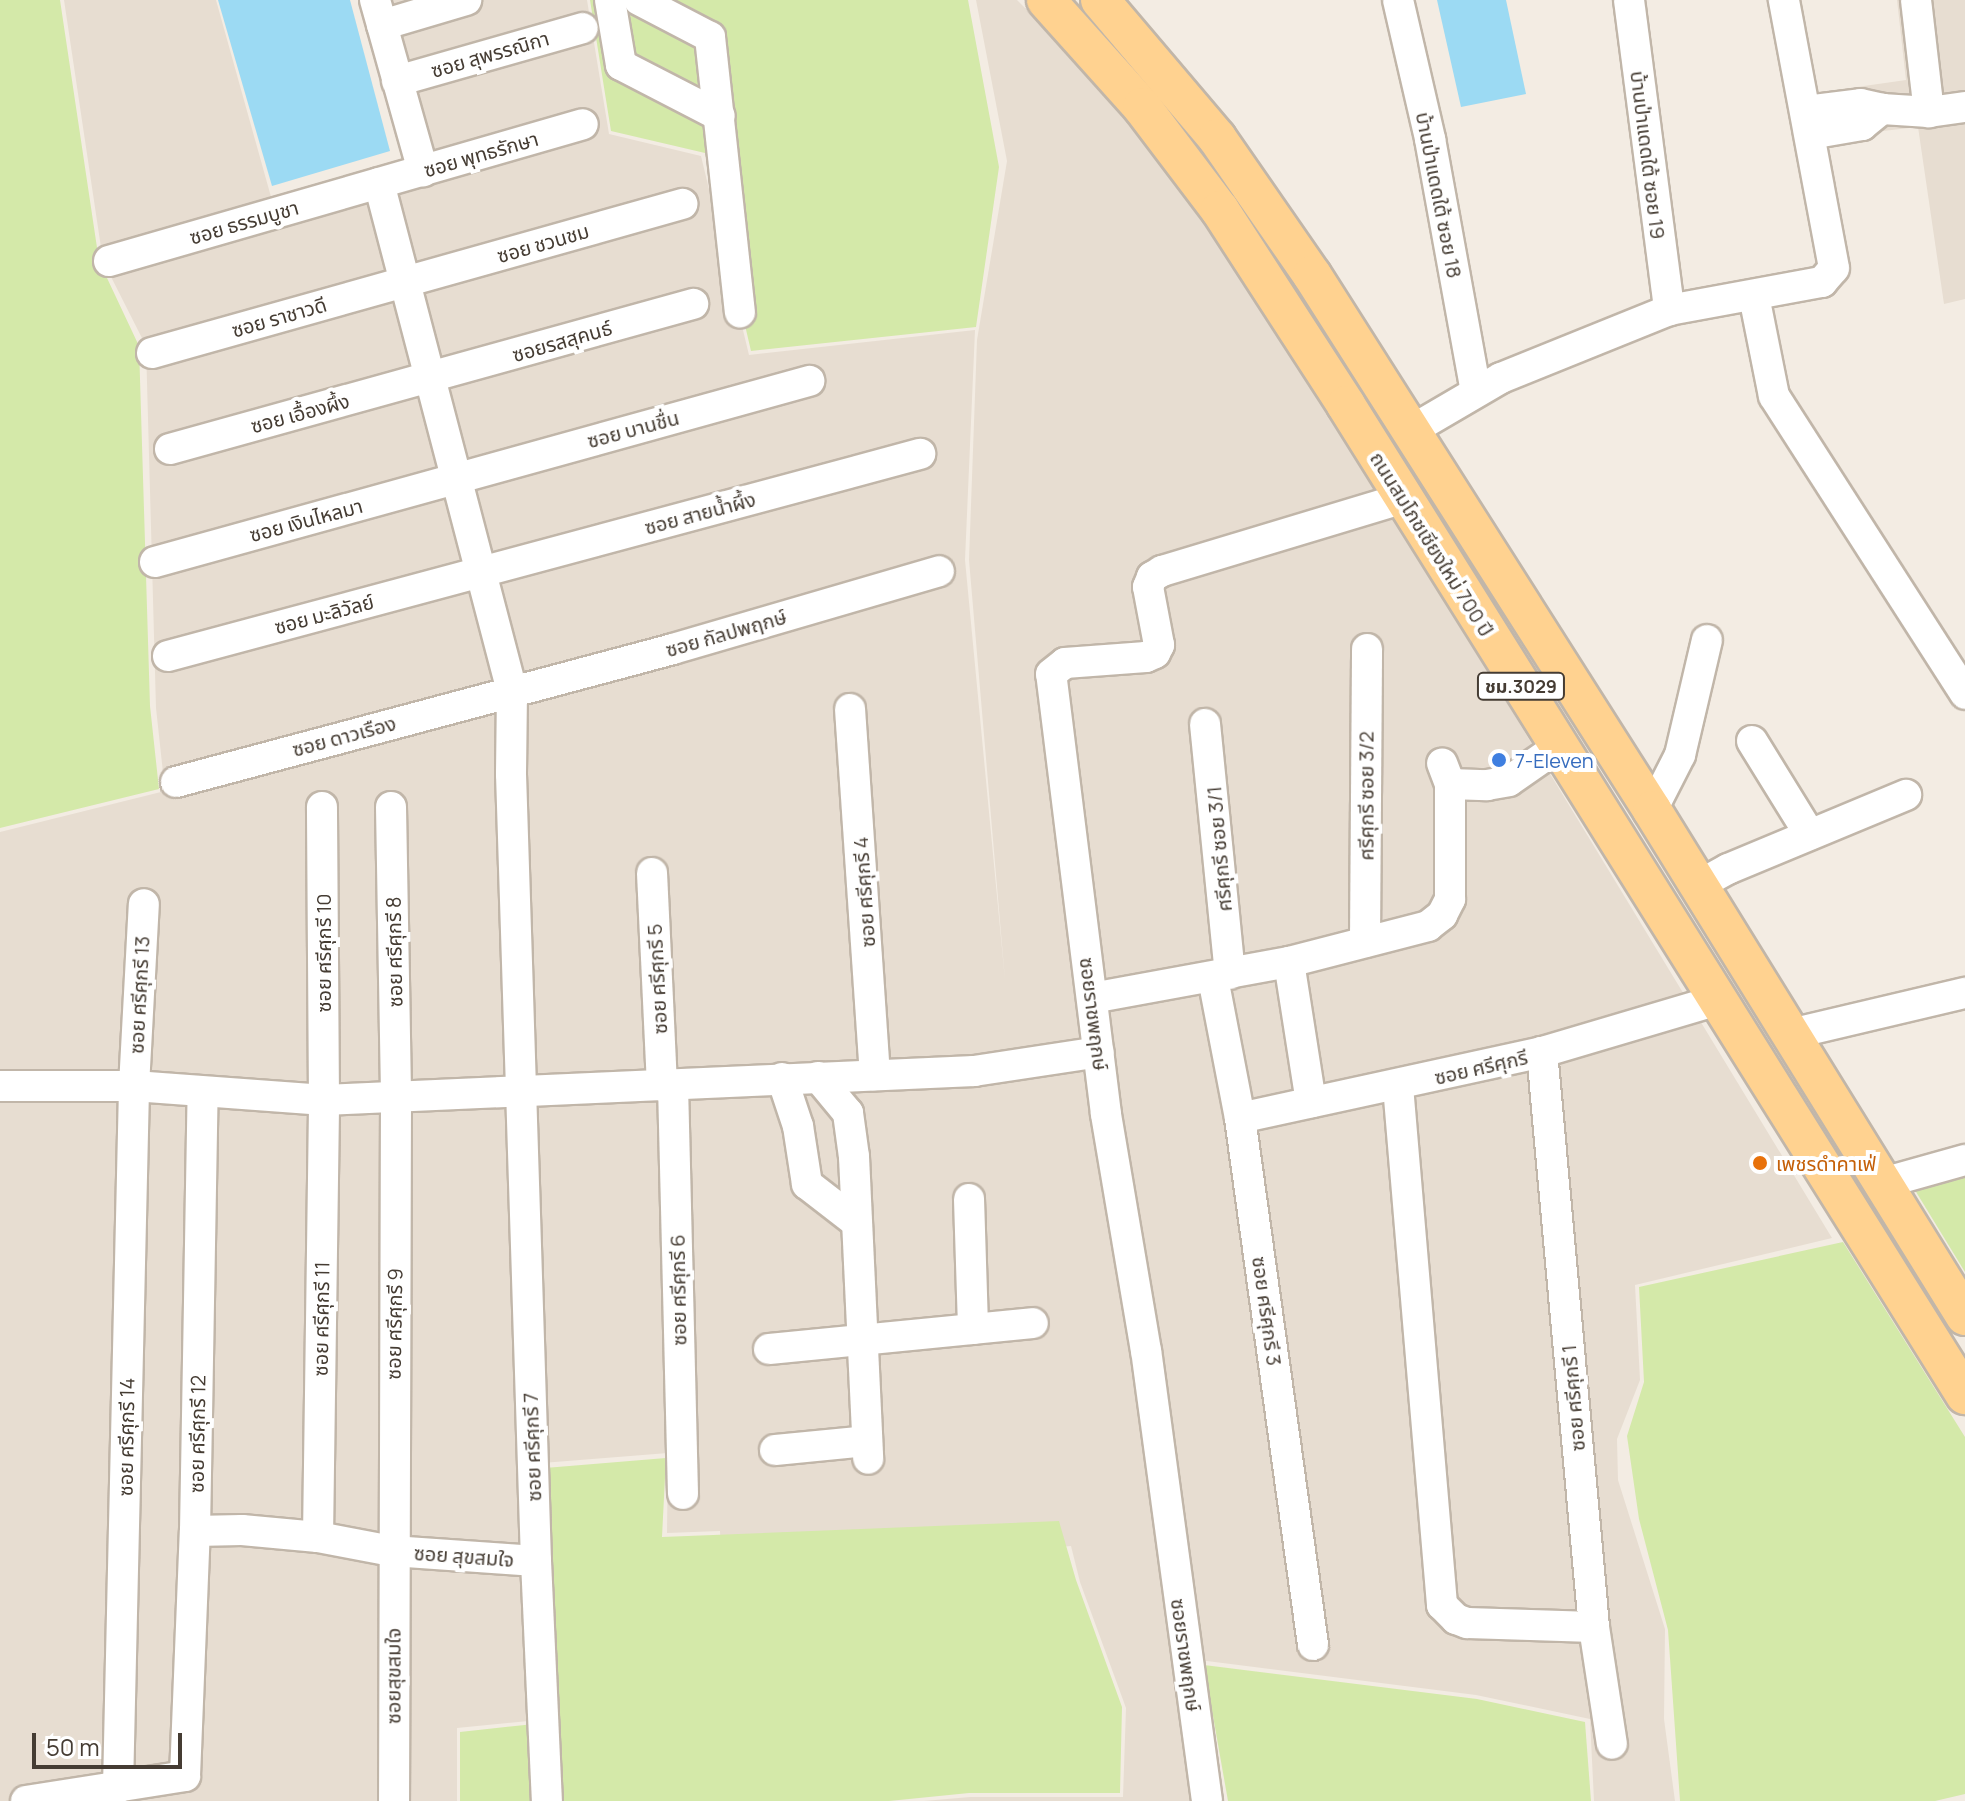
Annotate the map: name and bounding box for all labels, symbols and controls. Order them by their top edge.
street label: ซอย สุพรรณิกา [428,26,552,82]
street label: บ้านป่าแดดใต้ ซอย 19 [1626,69,1670,241]
street label: บ้านป่าแดดใต้ ซอย 18 [1411,110,1467,280]
street label: ซอย พุทธรักษา [421,126,541,182]
street label: ซอย ธรรมบูชา [187,195,301,249]
street label: ซอย ชวนชม [494,218,592,268]
street label: ซอย ราชาวดี [229,292,329,342]
street label: ซอยรสสุคนธ์ [509,315,615,367]
street label: ซอย เอื้องผึ้ง [248,388,352,438]
street label: ซอย บานชื่น [584,405,682,453]
street label: ถนนสมโภชเชียงใหม่ 700 ปี [1365,447,1499,641]
street label: ซอย สายน้ำผึ้ง [642,487,758,539]
street label: ซอย เงินไหลมา [247,493,365,547]
street label: ซอย มะลิวัลย์ [272,589,376,639]
street label: ซอย กัลปพฤกษ์ [663,604,789,662]
road number: ชม.3029 [1475,672,1567,700]
street label: ซอย ดาวเรือง [289,711,399,761]
street label: ศรีศุกรี ซอย 3/2 [1354,731,1378,861]
place label: 7-Eleven [1515,748,1594,772]
marker: 7-Eleven [1490,751,1508,769]
street label: ศรีศุกรี ซอย 3/1 [1202,785,1236,913]
street label: ซอย ศรีศุกรี 4 [848,836,880,948]
street label: ซอย ศรีศุกรี 10 [311,893,335,1013]
street label: ซอย ศรีศุกรี 8 [381,896,407,1008]
street label: ซอย ศรีศุกรี 5 [642,923,672,1035]
street label: ซอย ศรีศุกรี 13 [124,935,154,1055]
street label: ซอยราชพฤกษ์ [1075,956,1113,1072]
street label: ซอย ศรีศุกรี [1432,1045,1530,1089]
place label: เพชรดำคาเฟ่ [1776,1151,1876,1175]
marker: เพชรดำคาเฟ่ [1751,1154,1769,1172]
street label: ซอย ศรีศุกรี 6 [665,1234,691,1346]
street label: ซอย ศรีศุกรี 3 [1247,1255,1287,1367]
street label: ซอย ศรีศุกรี 11 [308,1261,334,1377]
street label: ซอย ศรีศุกรี 9 [381,1268,407,1380]
street label: ซอย ศรีศุกรี 1 [1556,1344,1590,1452]
street label: ซอย ศรีศุกรี 12 [184,1375,210,1493]
street label: ซอย ศรีศุกรี 14 [113,1377,139,1497]
street label: ซอย ศรีศุกรี 7 [518,1392,546,1502]
street label: ซอย สุขสมใจ [413,1541,515,1571]
street label: ซอยราชพฤกษ์ [1166,1597,1206,1713]
street label: ซอยสุขสมใจ [381,1628,405,1724]
scale bar [36,1717,186,1767]
text: 50 m [46,1730,100,1763]

